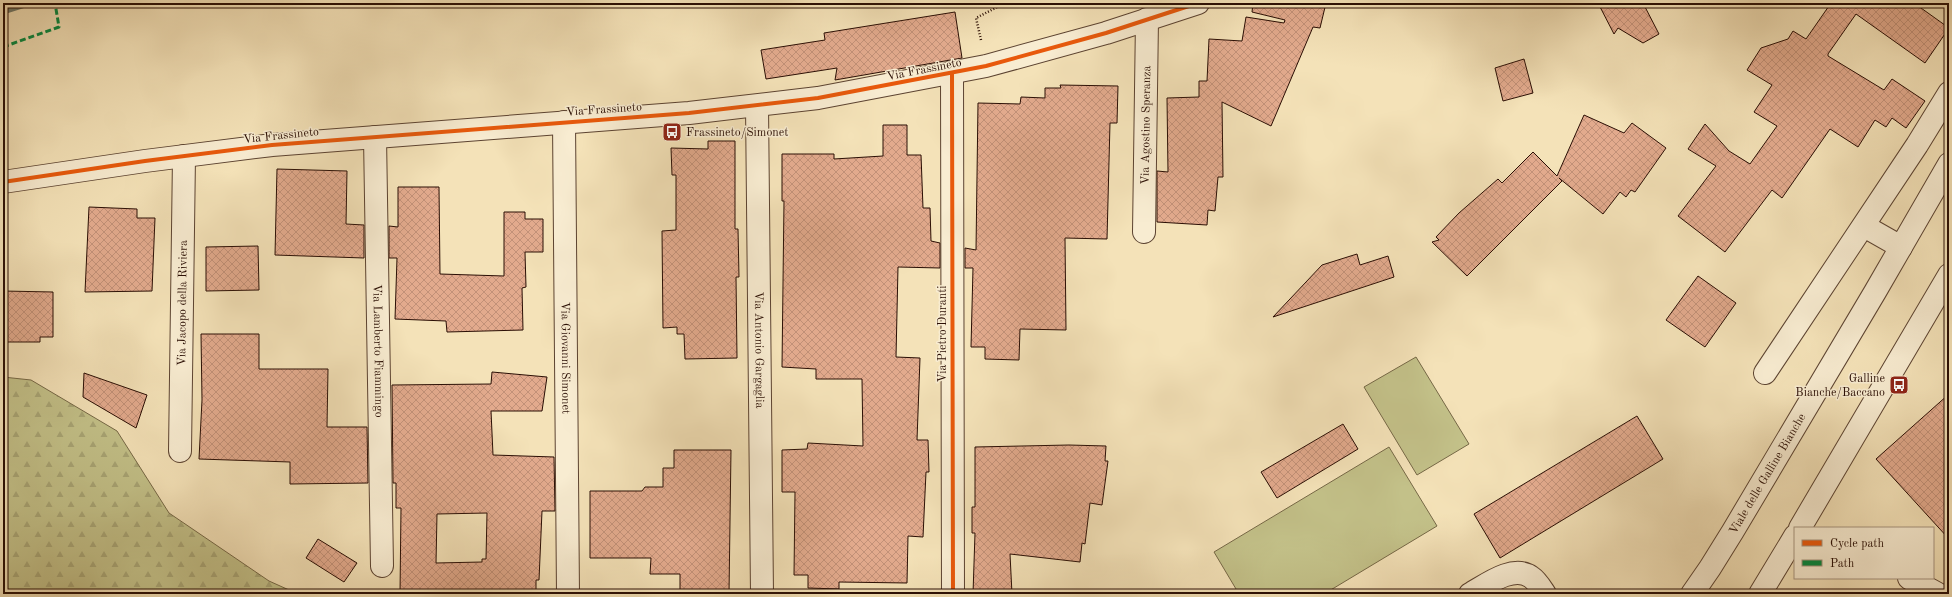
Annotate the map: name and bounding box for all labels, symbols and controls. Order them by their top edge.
street label: Via Frassineto [886,57,963,83]
street label: Via Agostino Speranza [1140,65,1153,185]
street label: Via Frassineto [566,101,642,119]
bus stop icon: Frassineto/Simonet [661,121,683,143]
street label: Via Frassineto [243,126,320,146]
place label: Frassineto/Simonet [686,127,789,139]
street label: Via Jacopo della Riviera [176,240,190,366]
street label: Via Lamberto Fiammingo [370,284,385,418]
street label: Via Pietro Duranti [937,285,949,383]
street label: Via Antonio Gargaglia [752,291,765,409]
street label: Via Giovanni Simonet [559,302,571,414]
place label: Galline Bianche/Baccano [1795,373,1885,399]
bus stop icon: Galline Bianche/Baccano [1888,374,1910,396]
street label: Viale delle Galline Bianche [1728,411,1809,537]
legend [1794,527,1934,579]
text: Cycle path [1830,538,1885,550]
text: Path [1830,558,1855,570]

